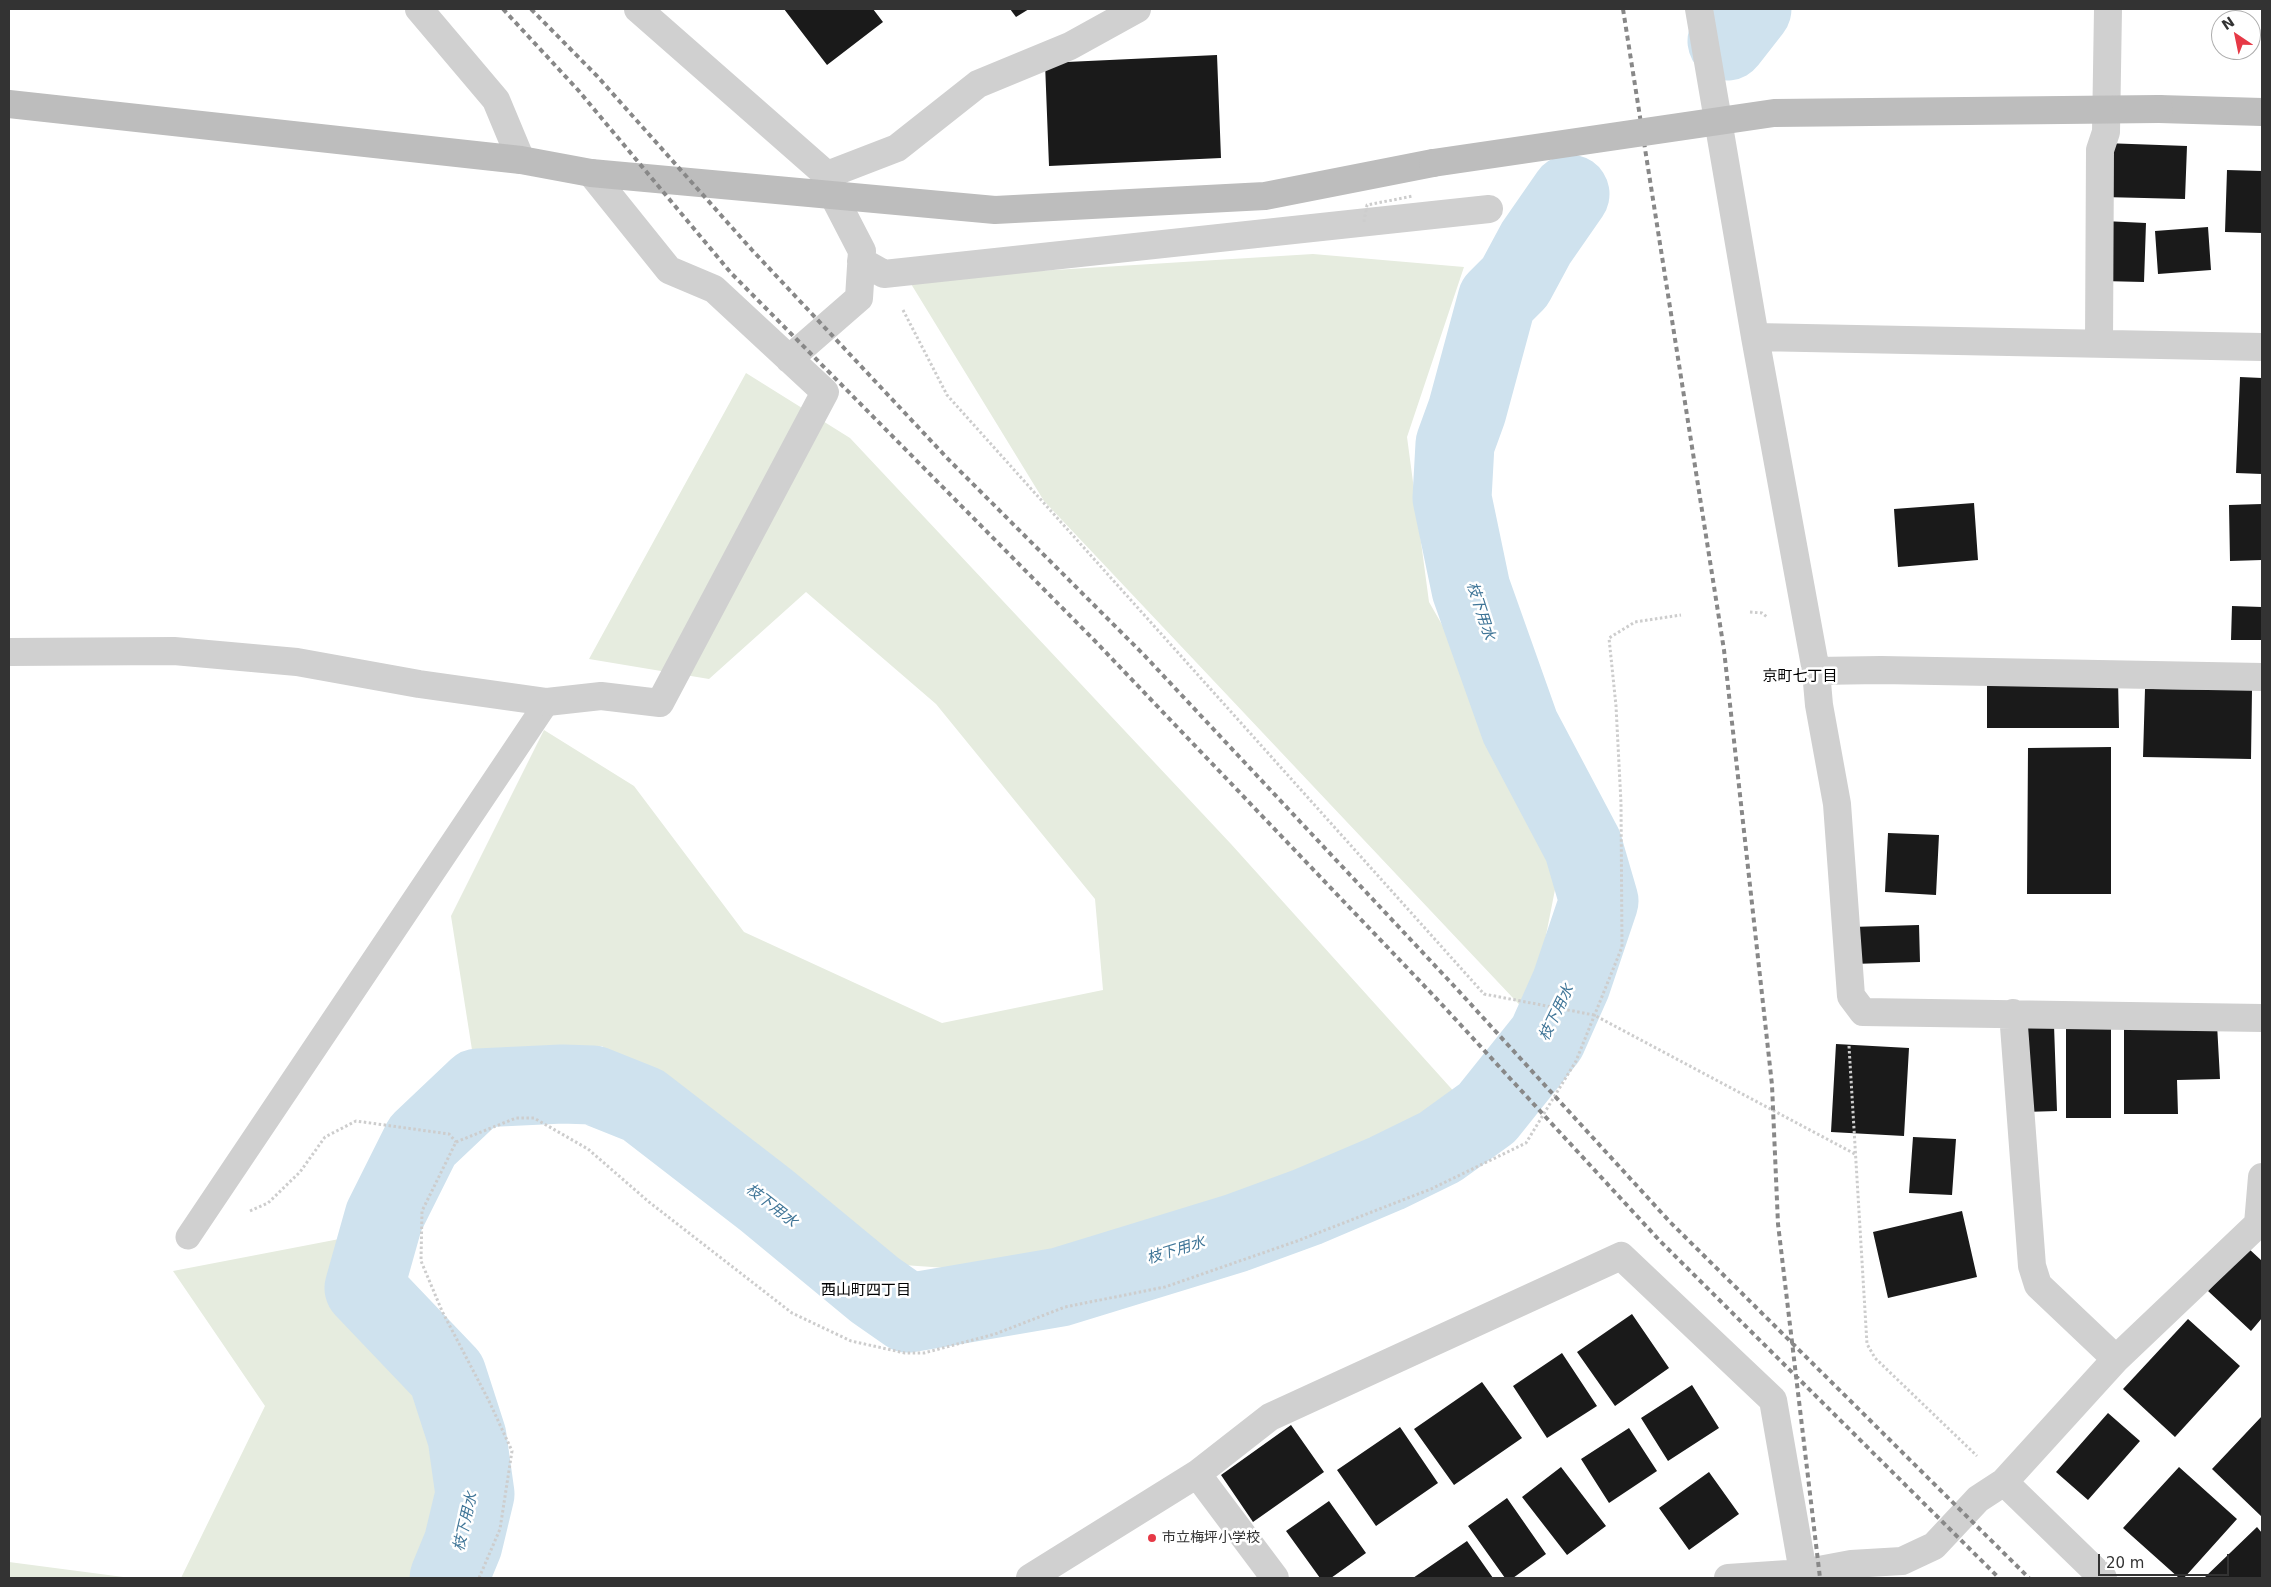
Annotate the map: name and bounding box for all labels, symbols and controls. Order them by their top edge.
north arrow [2211,10,2261,60]
text: N [2219,13,2238,33]
water label: 枝下用水 [1462,580,1498,642]
district label: 京町七丁目 [1763,668,1837,686]
water label: 枝下用水 [1536,982,1578,1044]
water label: 枝下用水 [742,1180,800,1232]
water label: 枝下用水 [1145,1234,1207,1268]
district label: 西山町四丁目 [821,1282,911,1300]
water label: 枝下用水 [450,1491,482,1553]
place label: 市立梅坪小学校 [1162,1530,1260,1546]
marker: 市立梅坪小学校 [1146,1532,1158,1544]
scale bar [2101,1544,2232,1576]
text: 20 m [2106,1554,2144,1572]

